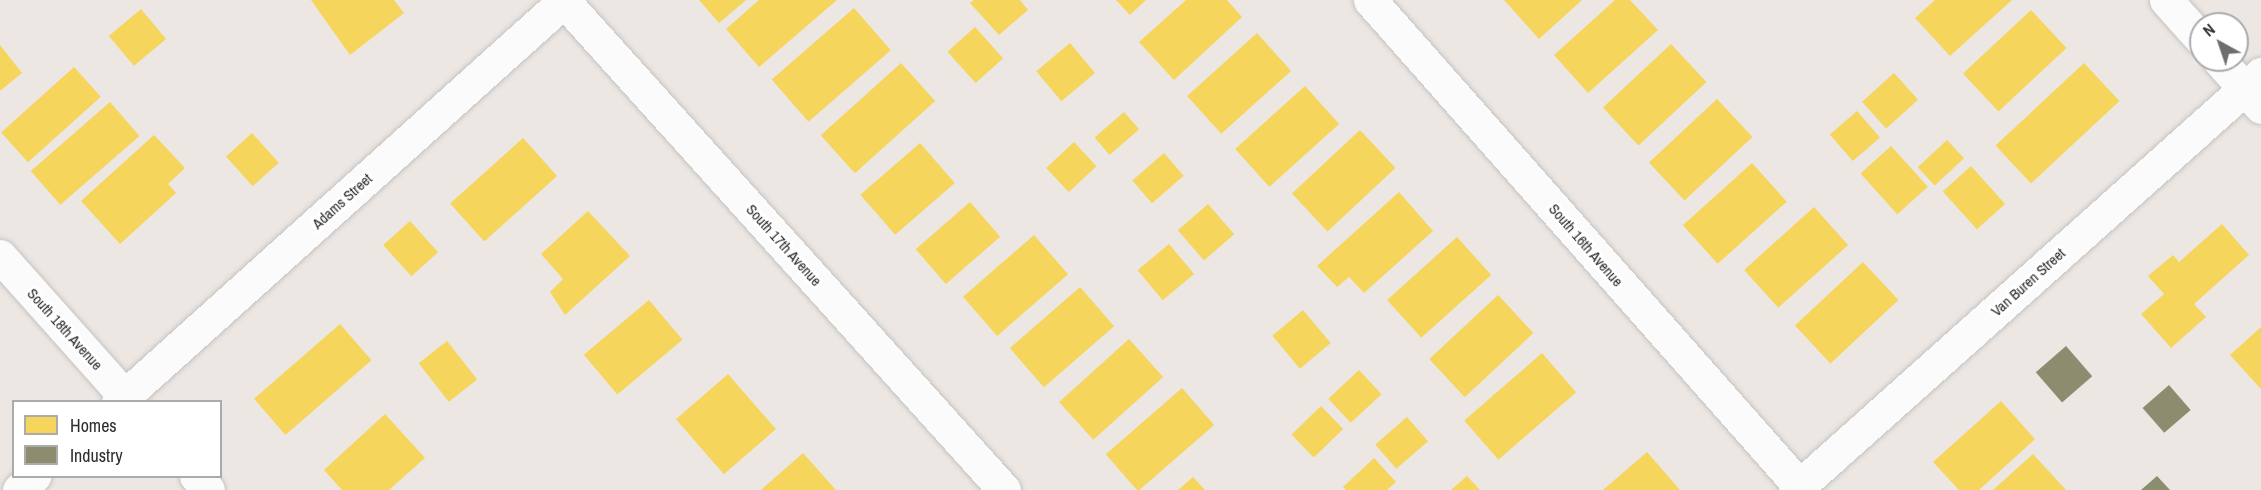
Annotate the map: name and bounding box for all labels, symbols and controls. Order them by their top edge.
north arrow [2189,12,2249,72]
text: N [2198,18,2219,41]
street label: Adams Street [308,169,376,233]
street label: South 17th Avenue [742,200,826,290]
street label: South 16th Avenue [1545,200,1627,290]
street label: Van Buren Street [1987,244,2069,320]
street label: South 18th Avenue [23,284,107,374]
legend [12,400,222,478]
text: Homes [70,413,117,438]
text: Industry [70,443,123,468]

